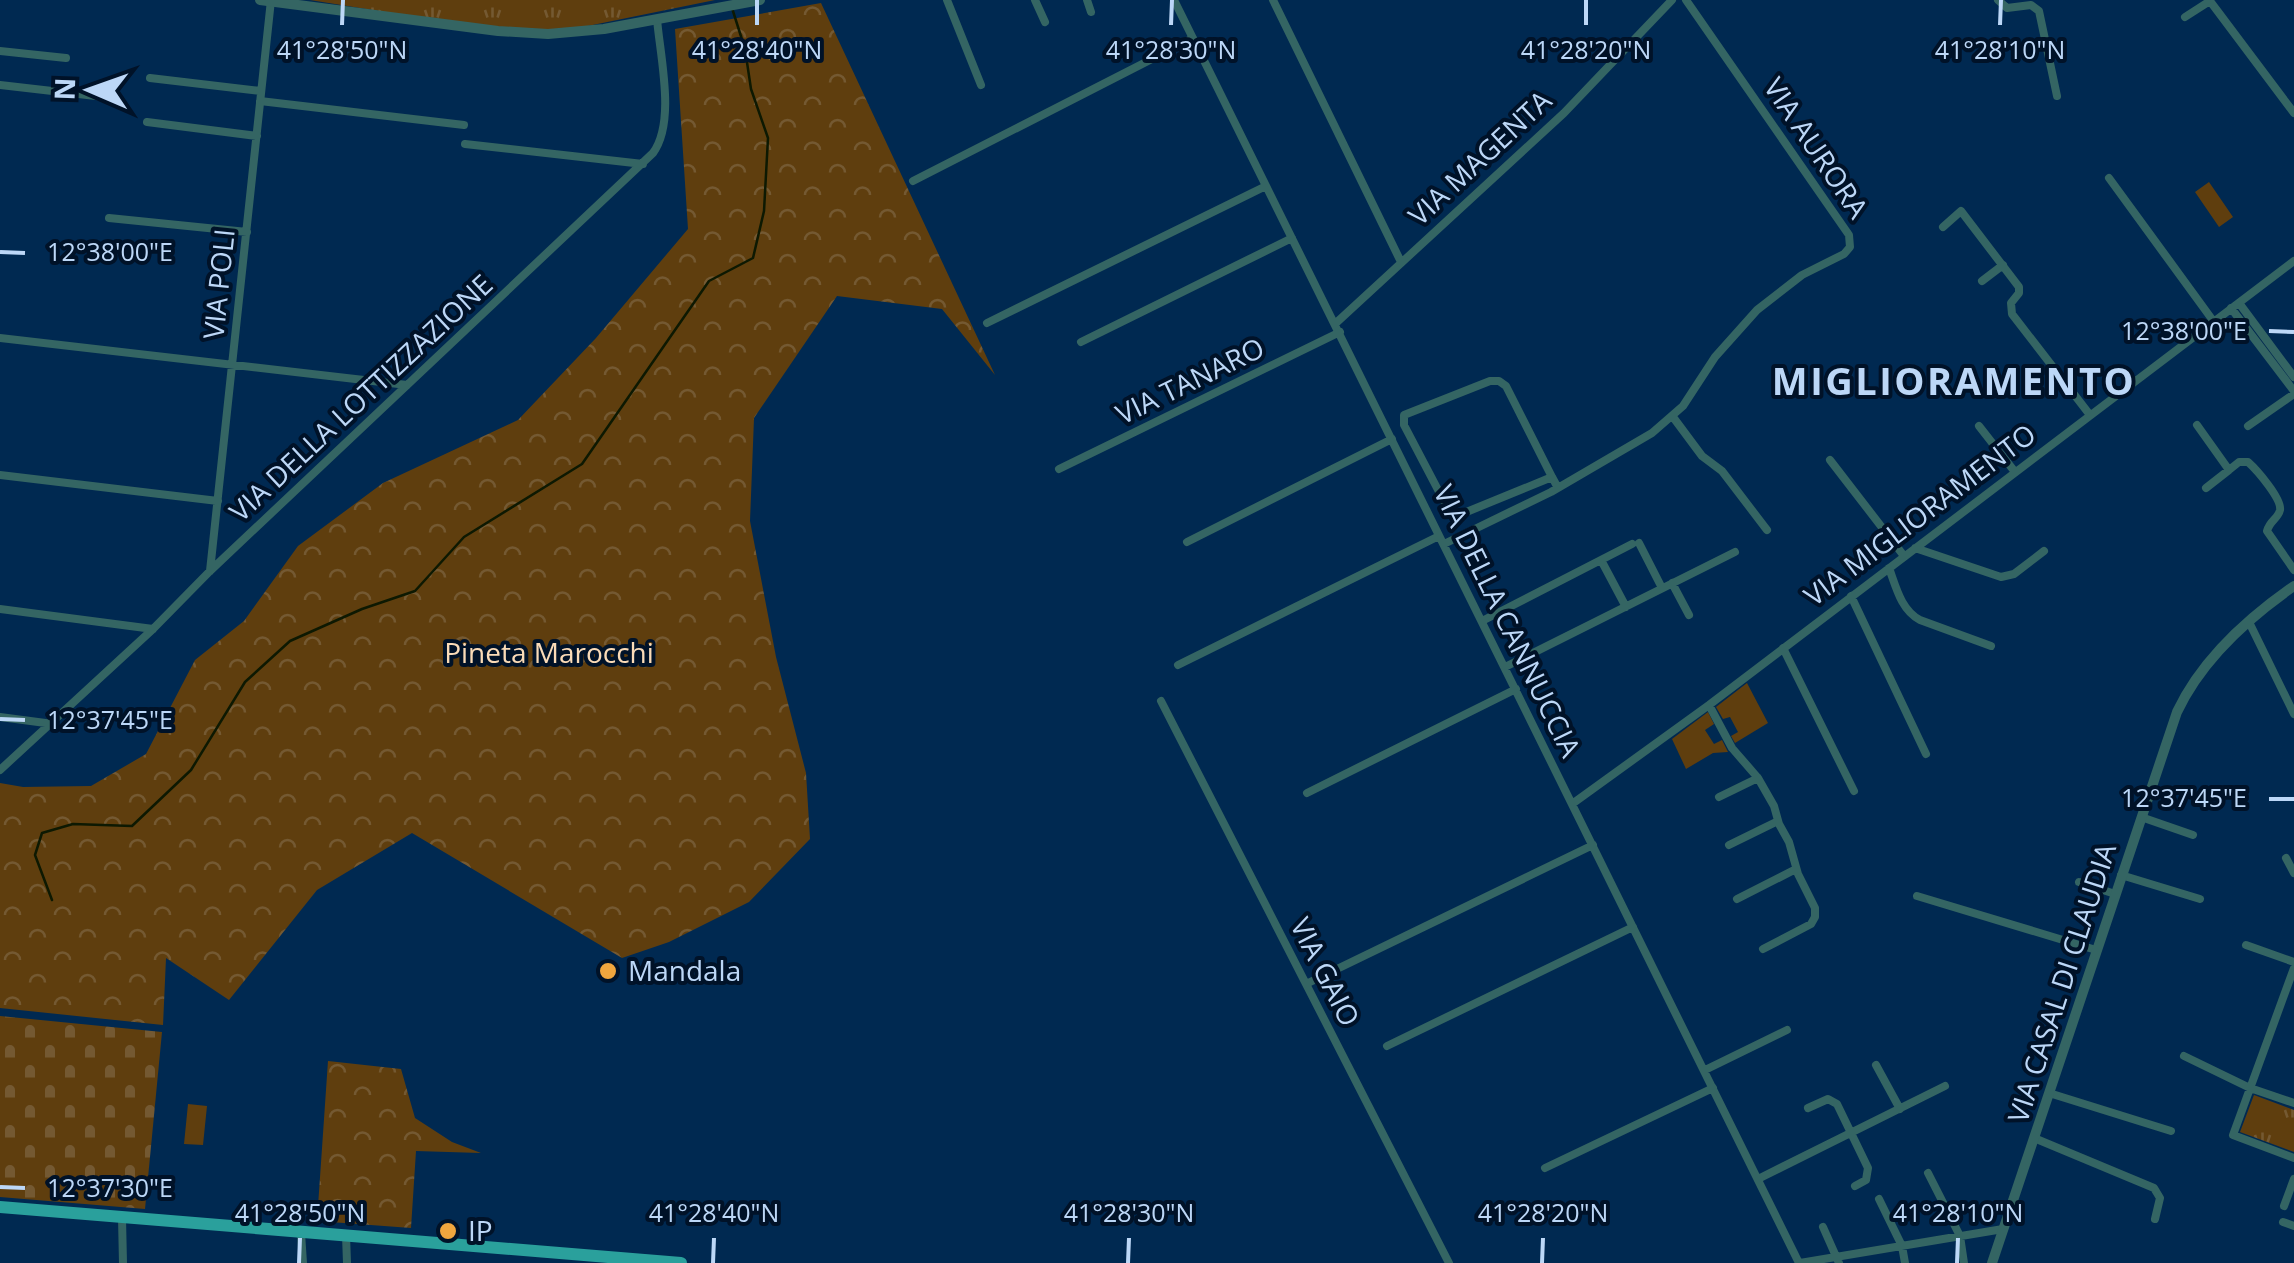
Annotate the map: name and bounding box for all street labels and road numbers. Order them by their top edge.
street label: VIA AURORA [1756,70,1878,225]
street label: VIA MAGENTA [1400,81,1559,233]
street label: VIA POLI [193,227,243,341]
street label: VIA DELLA LOTTIZZAZIONE [221,265,500,529]
street label: VIA TANARO [1109,328,1270,432]
street label: VIA MIGLIORAMENTO [1796,414,2043,614]
street label: VIA DELLA CANNUCCIA [1425,478,1590,763]
street label: VIA CASAL DI CLAUDIA [1998,838,2124,1127]
street label: VIA GAIO [1282,911,1369,1032]

